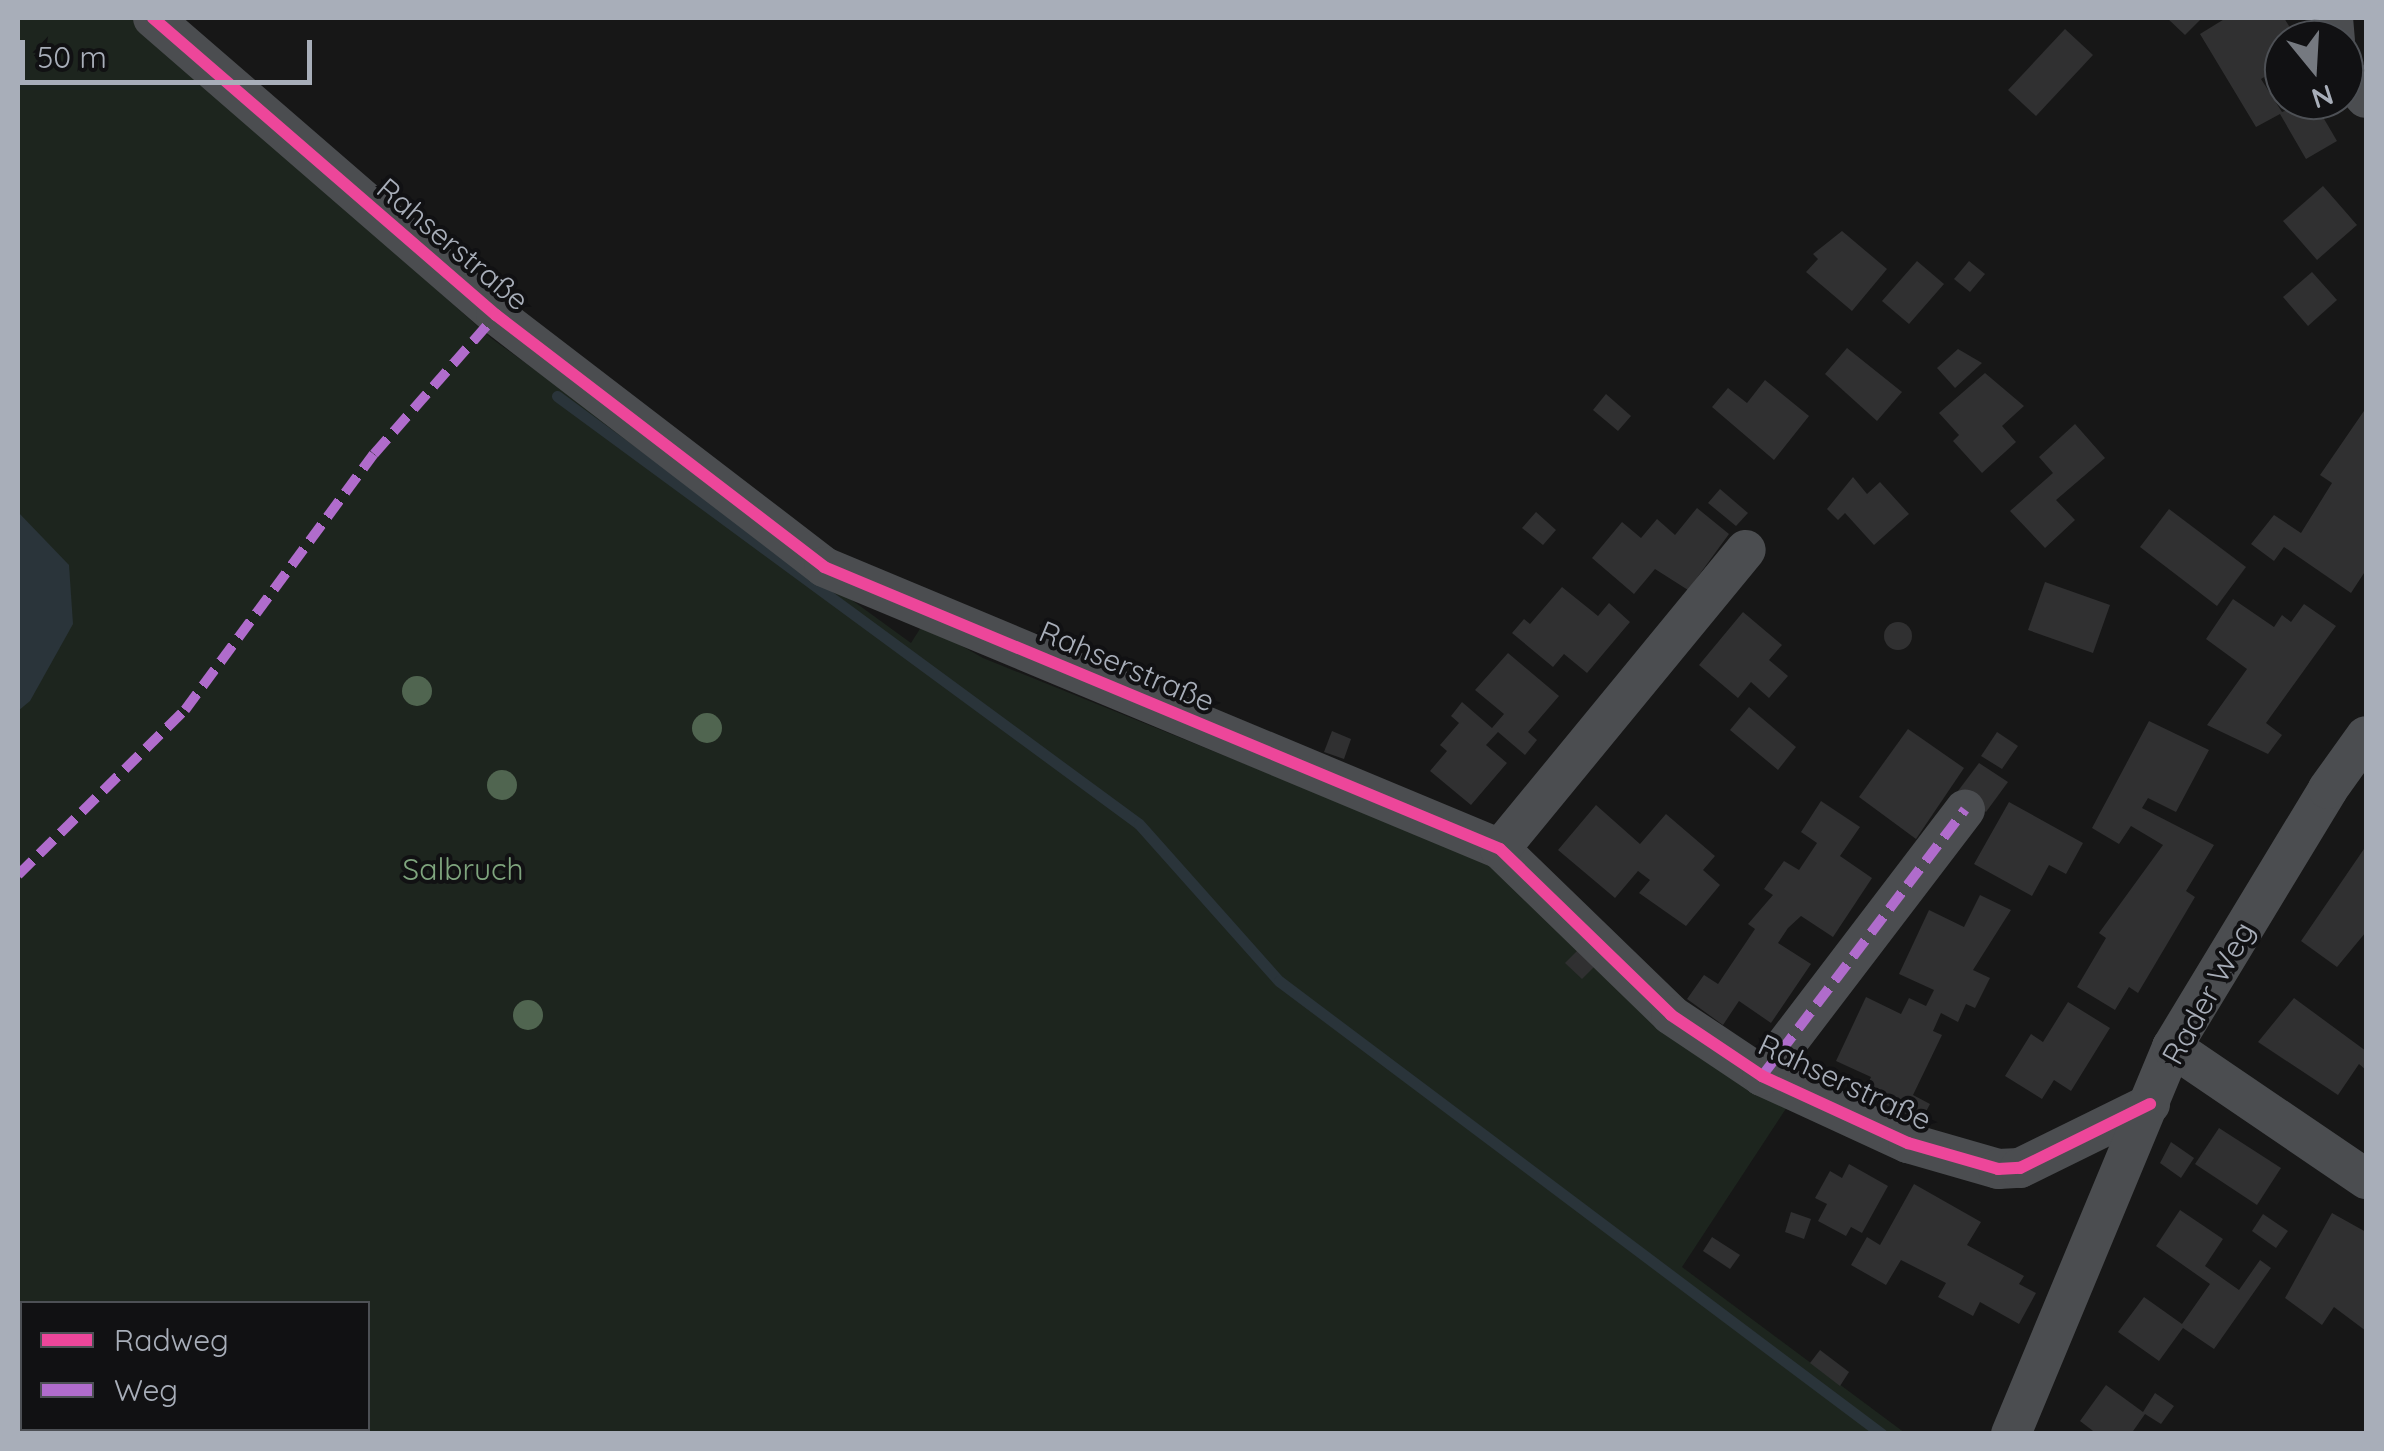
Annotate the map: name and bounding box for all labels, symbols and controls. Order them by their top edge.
scale bar [25,20,318,82]
north arrow [2264,20,2364,120]
text: 50 m [37,38,107,76]
text: N [2308,77,2338,117]
street label: Rahserstraße [370,170,536,318]
street label: Rahserstraße [1034,613,1220,719]
park label: Salbruch [402,851,524,887]
street label: Rader Weg [2154,915,2262,1071]
street label: Rahserstraße [1753,1026,1937,1138]
legend [20,1301,370,1431]
text: Radweg [114,1321,229,1359]
text: Weg [114,1371,178,1409]

